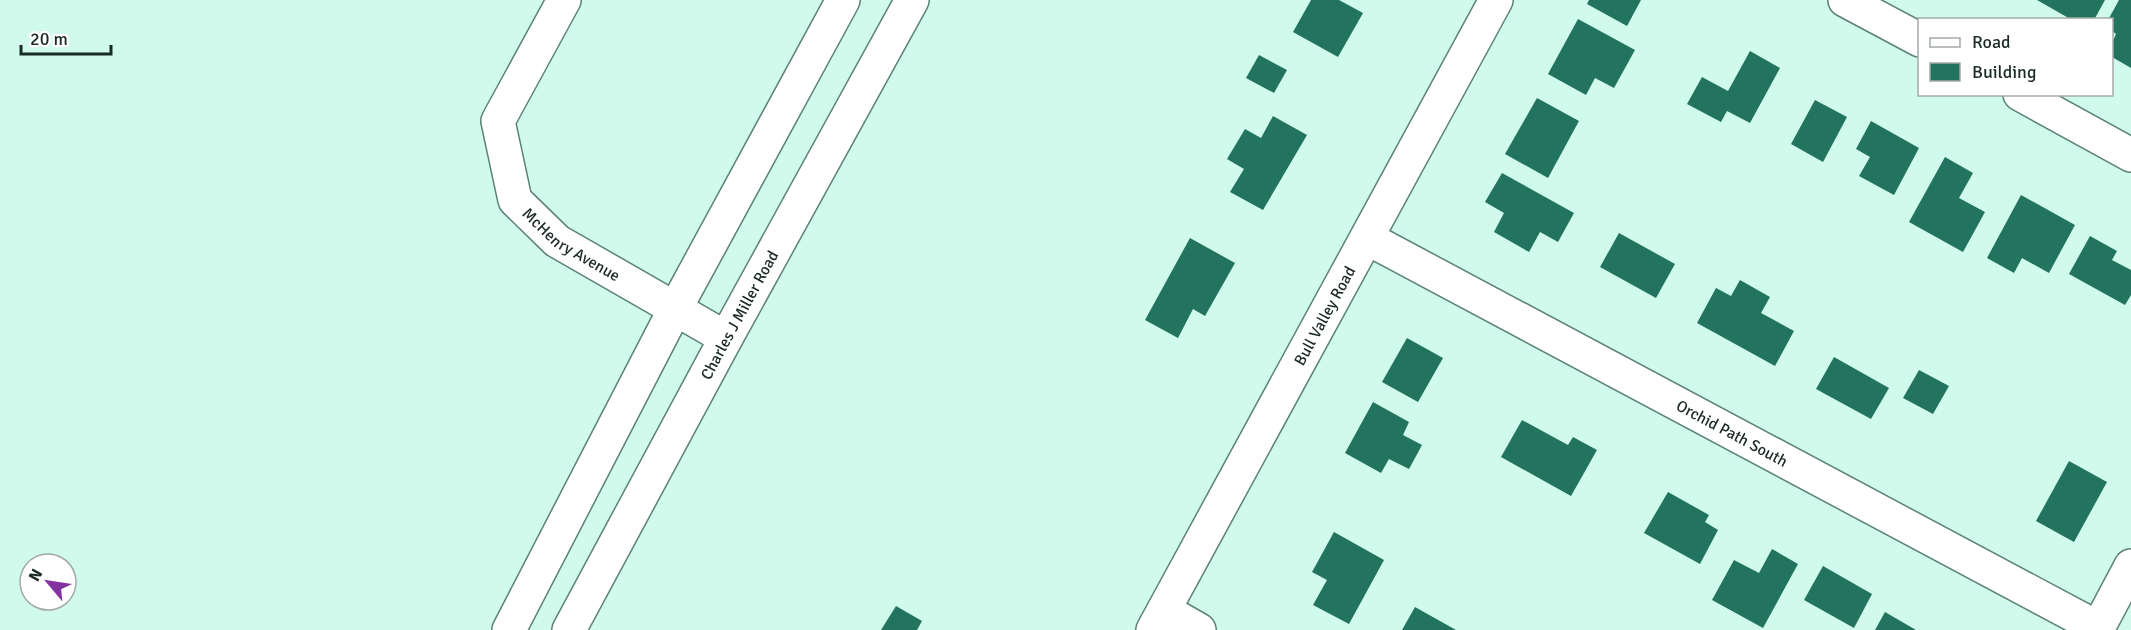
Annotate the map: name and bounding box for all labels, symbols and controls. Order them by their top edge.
scale bar [21,18,111,56]
legend [1918,18,2113,96]
text: 20 m [30,28,68,50]
text: Road [1972,31,2011,53]
text: Building [1972,61,2036,83]
street label: McHenry Avenue [518,204,623,286]
street label: Charles J Miller Road [696,247,783,383]
street label: Bull Valley Road [1290,263,1360,369]
street label: Orchid Path South [1673,396,1791,472]
north arrow [18,552,78,612]
text: N [24,565,47,585]

